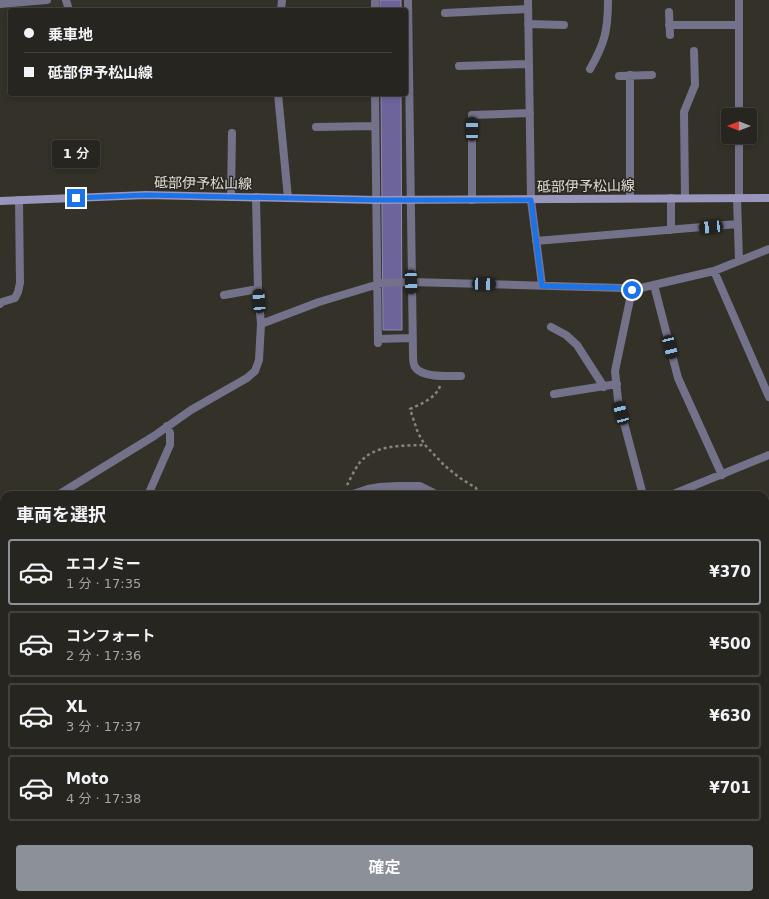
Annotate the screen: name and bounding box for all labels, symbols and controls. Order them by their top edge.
text: 乗車地 [48,26,93,44]
text: 砥部伊予松山線 [48,64,153,82]
north arrow [721,108,757,144]
map controls [721,108,757,144]
car [466,117,478,141]
callout: 1 分 [52,140,100,168]
text: 1 分 [63,146,89,161]
street label: 砥部伊予松山線 [154,174,252,192]
street label: 砥部伊予松山線 [537,177,635,195]
route end [67,189,85,207]
car [699,220,723,234]
car [405,270,417,294]
car [472,278,496,290]
route start [623,281,641,299]
car [252,289,266,313]
car [661,334,679,360]
car [612,400,630,426]
text: 車両を選択 [16,504,106,525]
icon: car [18,554,54,590]
text: エコノミー [66,555,141,573]
text: ¥370 [709,563,751,581]
text: 1 分 · 17:35 [66,576,141,591]
icon: car [18,626,54,662]
text: コンフォート [66,627,156,645]
text: ¥500 [709,635,751,653]
text: 2 分 · 17:36 [66,648,141,663]
icon: car [18,698,54,734]
text: XL [66,698,87,716]
text: ¥630 [709,707,751,725]
text: 3 分 · 17:37 [66,719,141,734]
icon: car [18,770,54,806]
text: Moto [66,770,109,788]
text: ¥701 [709,779,751,797]
text: 4 分 · 17:38 [66,791,141,806]
button: 確定 [16,845,753,891]

